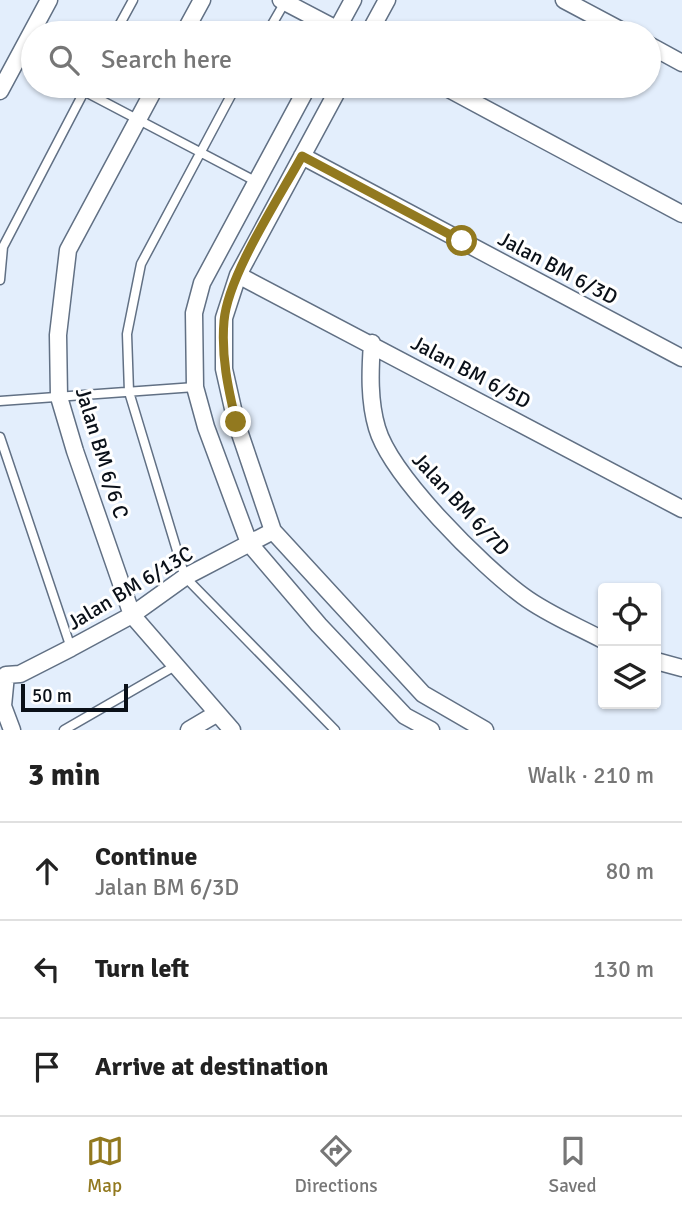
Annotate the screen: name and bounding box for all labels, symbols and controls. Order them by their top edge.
search box [21,21,661,98]
icon: search [45,41,83,79]
text: Search here [101,44,232,76]
route start [446,225,477,256]
street label: Jalan BM 6/3D [494,226,622,310]
street label: Jalan BM 6/5D [407,330,535,414]
street label: Jalan BM 6/6 C [70,384,134,522]
route end [220,406,251,437]
street label: Jalan BM 6/7D [407,447,515,561]
street label: Jalan BM 6/13C [62,540,198,636]
map controls [598,583,661,709]
button: locate [598,583,661,646]
button: layers [598,646,661,709]
scale bar [21,681,128,713]
text: 50 m [32,684,72,708]
text: 3 min [28,757,100,794]
text: Walk · 210 m [528,761,654,790]
text: Continue [95,841,197,873]
icon: ahead [28,852,66,890]
text: 80 m [606,857,654,886]
text: Jalan BM 6/3D [95,873,239,902]
icon: left [28,950,66,988]
text: Turn left [95,953,189,985]
text: 130 m [593,955,654,984]
icon: arrive [28,1048,66,1086]
text: Arrive at destination [95,1051,328,1083]
tab: Map [86,1132,124,1198]
tab: Directions [295,1132,378,1198]
tab: Saved [549,1132,596,1198]

